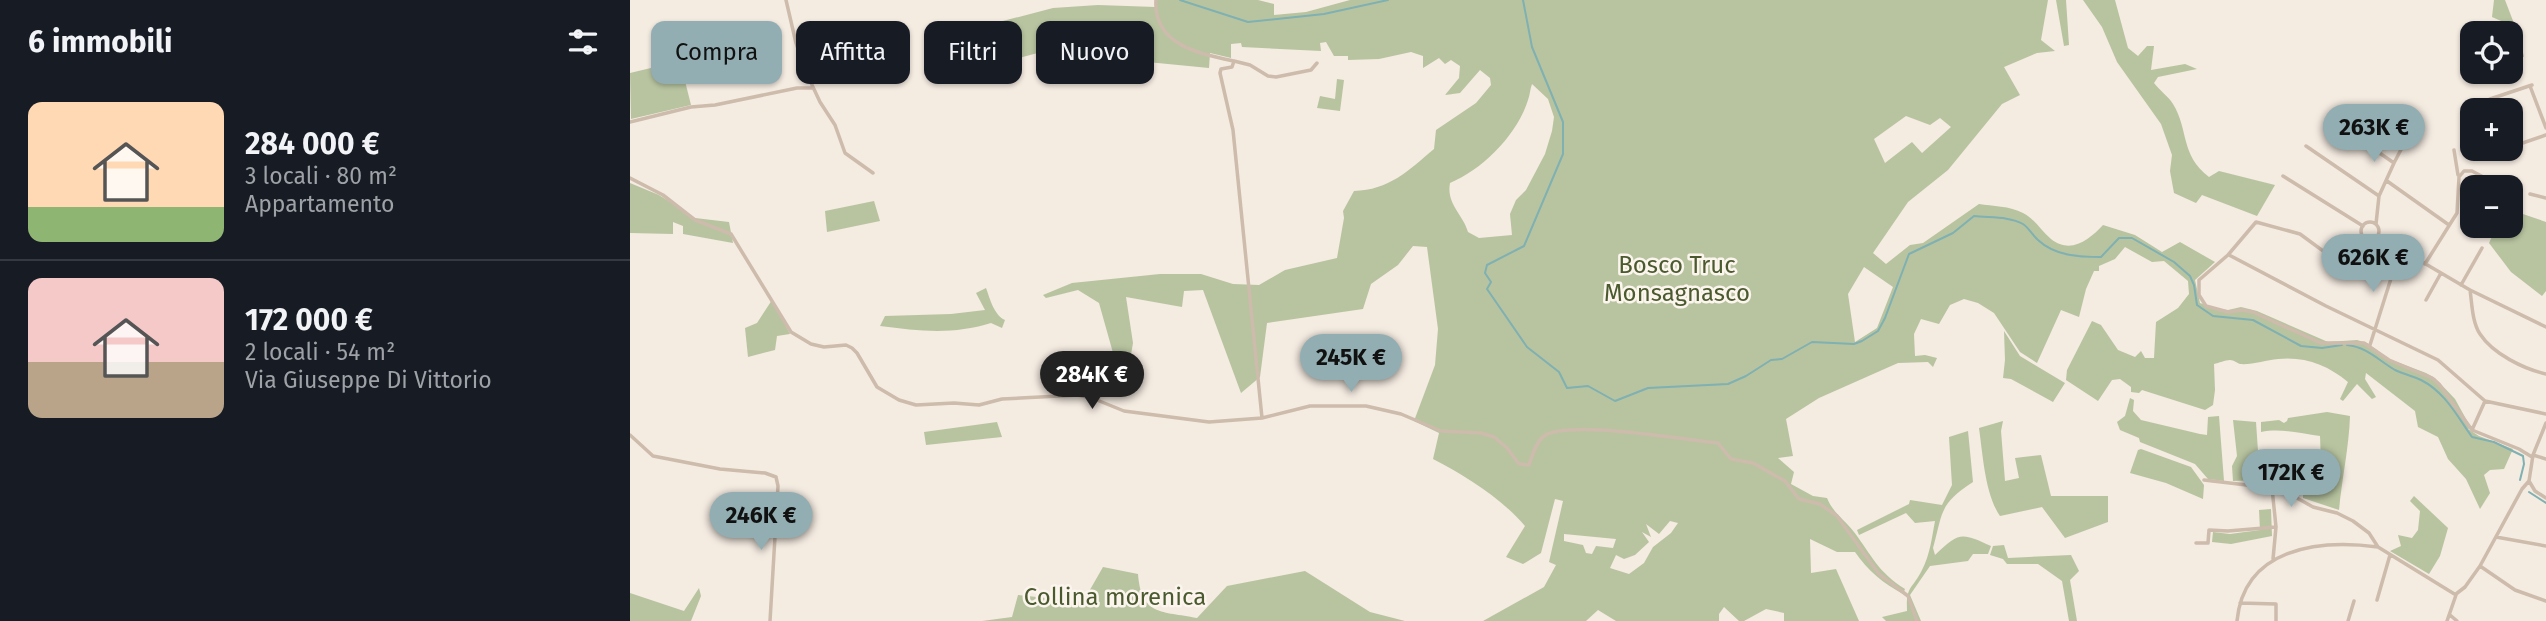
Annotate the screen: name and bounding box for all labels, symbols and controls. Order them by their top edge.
chip: Compra [651,21,782,84]
chip: Affitta [796,21,910,84]
chip: Filtri [924,21,1022,84]
chip: Nuovo [1036,21,1154,84]
map controls [2460,21,2523,238]
button: locate [2460,21,2523,84]
icon: filters [564,23,602,61]
text: 6 immobili [28,24,172,60]
button: + [2460,98,2523,161]
pin: 263K € [2317,104,2431,164]
text: 263K € [2339,113,2409,141]
text: 284 000 € [245,126,380,162]
icon: home [84,130,168,214]
text: 3 locali · 80 m² [245,162,397,190]
button: − [2460,175,2523,238]
text: Appartamento [245,190,394,218]
pin: 626K € [2316,234,2430,294]
text: 626K € [2337,243,2409,271]
park label: Bosco Truc Monsagnasco [1604,251,1750,307]
text: 172 000 € [245,302,373,338]
icon: home [84,306,168,390]
pin: 245K € [1294,334,1408,394]
text: 2 locali · 54 m² [245,338,395,366]
text: 245K € [1316,343,1386,371]
pin: 284K € [1035,352,1149,411]
text: 284K € [1056,360,1128,388]
text: Via Giuseppe Di Vittorio [245,366,492,394]
pin: 172K € [2234,449,2348,509]
text: 172K € [2258,458,2324,486]
pin: 246K € [704,492,818,552]
text: 246K € [726,501,796,529]
park label: Collina morenica [1024,583,1206,611]

